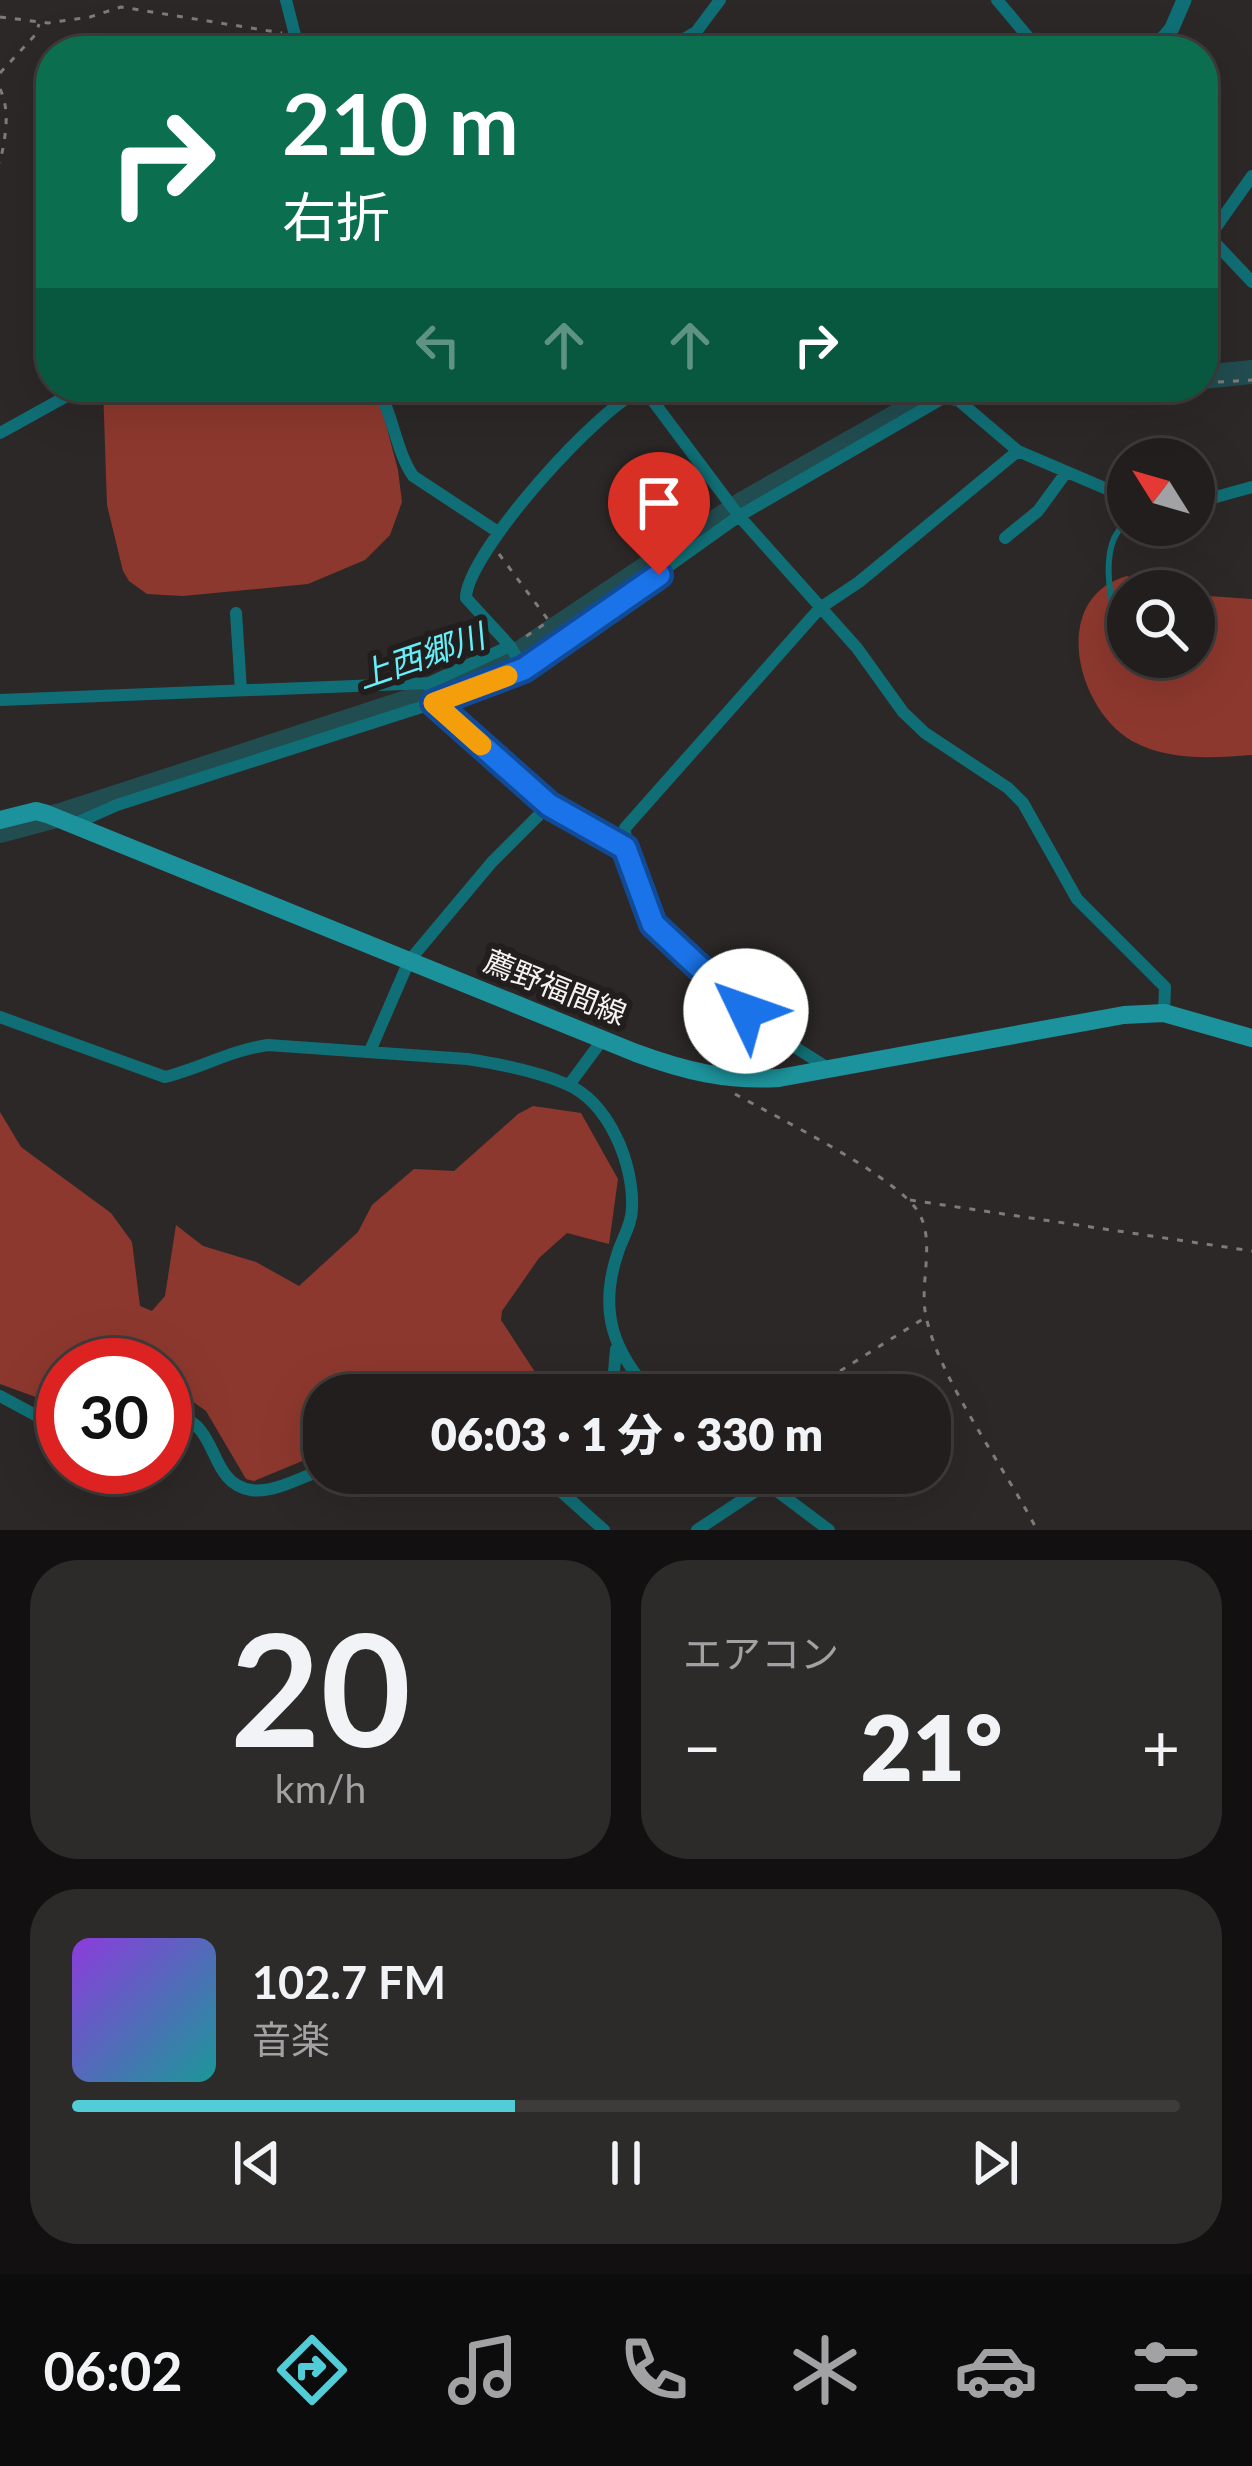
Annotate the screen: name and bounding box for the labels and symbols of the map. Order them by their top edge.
north arrow [1107,438,1215,546]
pin [608,452,710,575]
water label: 上西郷川 [352,614,492,695]
street label: 薦野福間線 [479,941,632,1031]
position arrow [683,948,809,1074]
speed limit sign: 30 [36,1338,192,1494]

